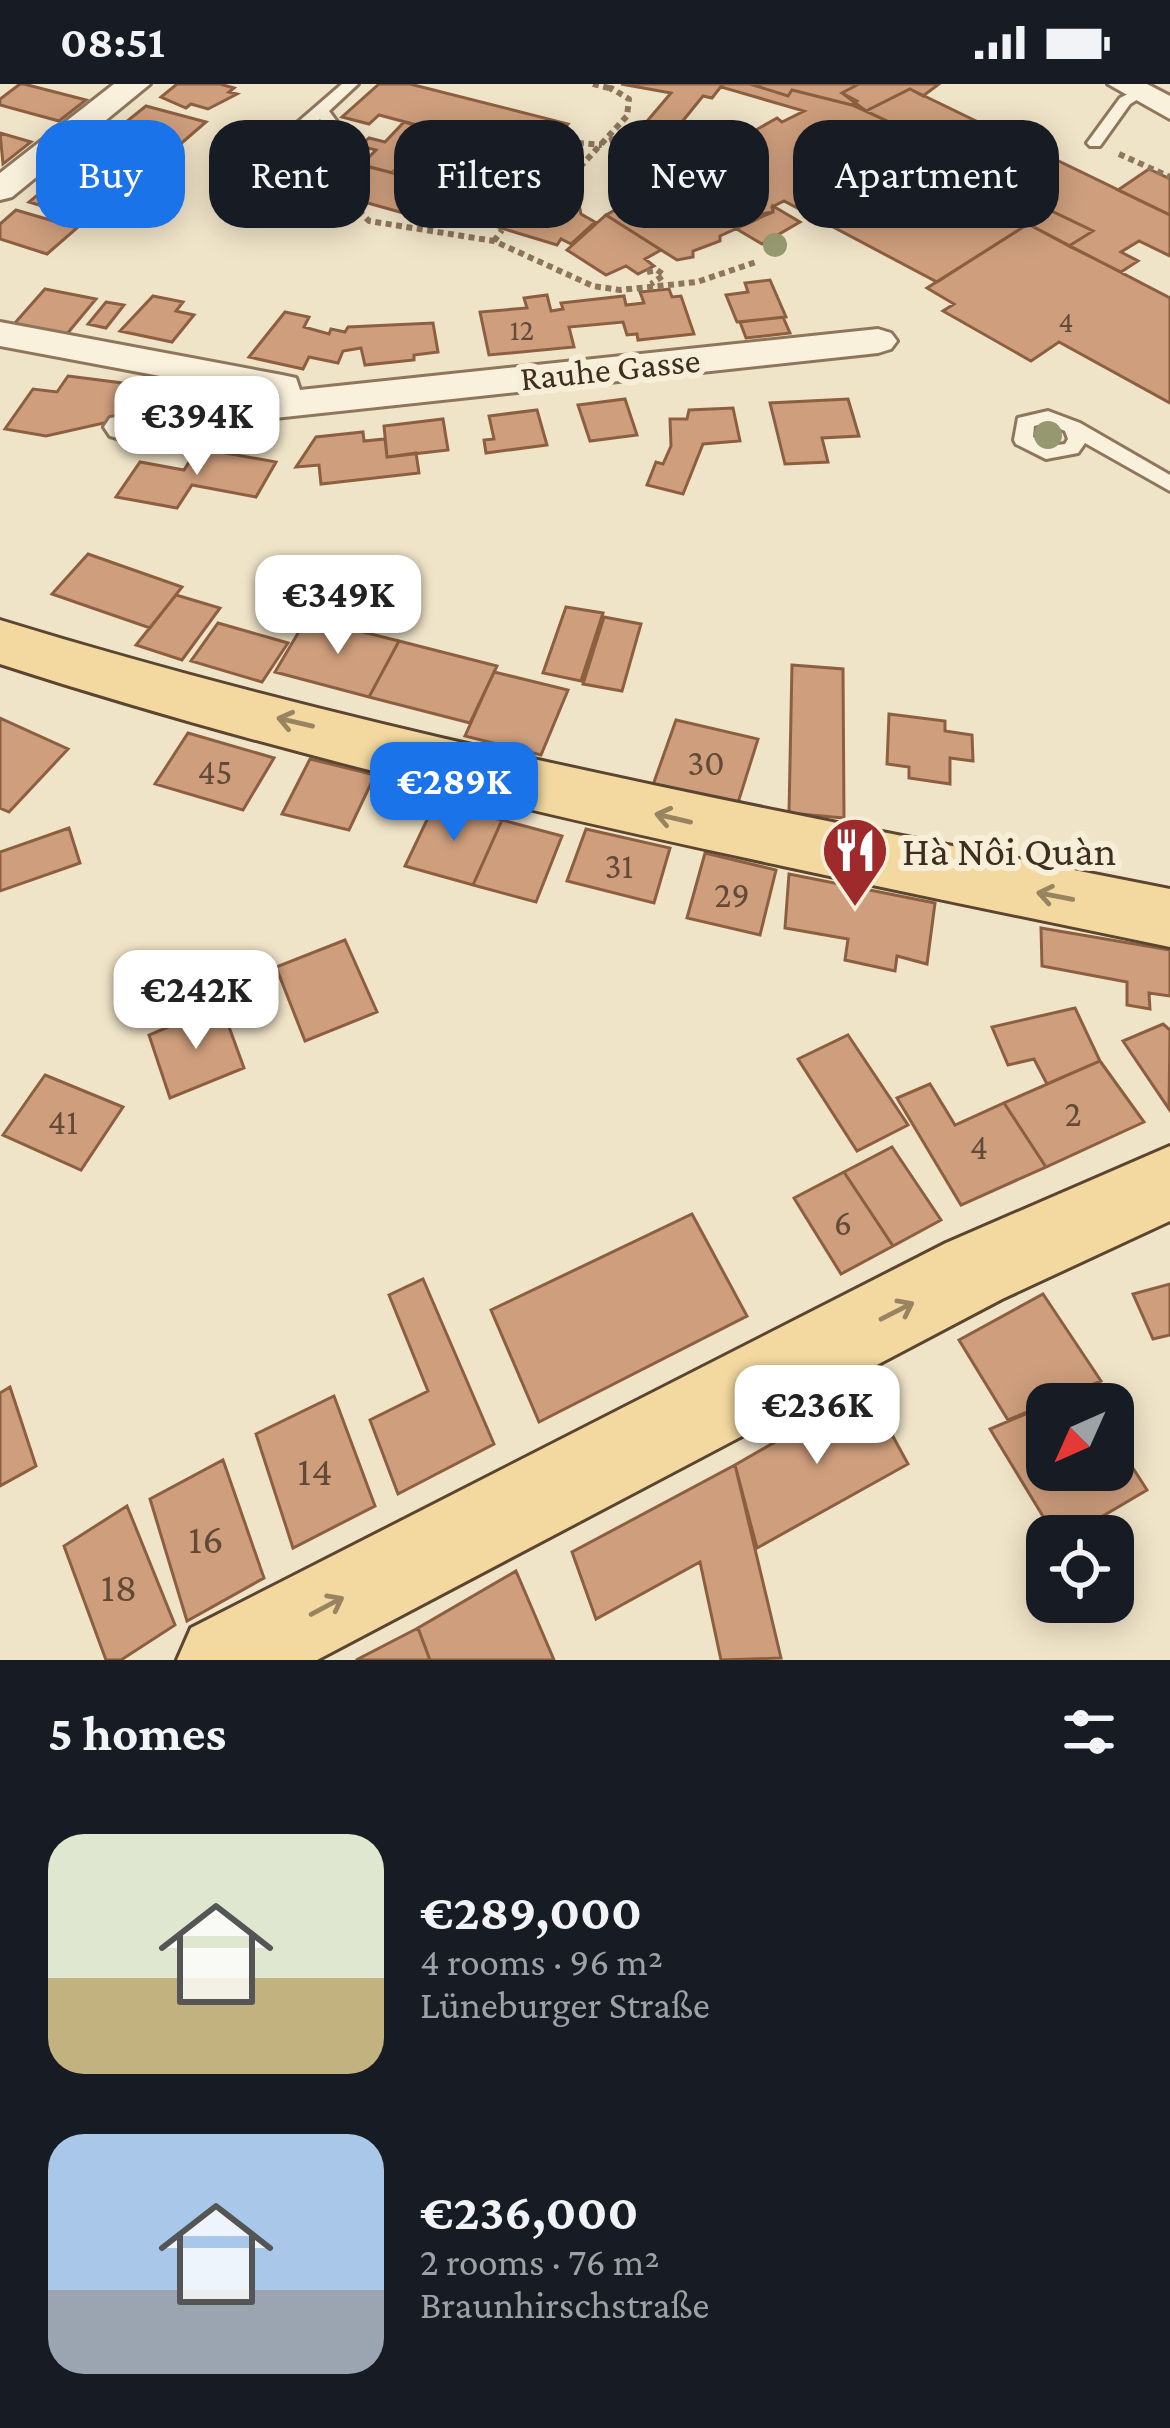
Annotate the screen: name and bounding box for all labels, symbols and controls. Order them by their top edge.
text: 08:51 [60,17,165,67]
chip: Buy [36,120,185,228]
chip: Rent [209,120,370,228]
chip: Filters [394,120,584,228]
chip: New [608,120,769,228]
chip: Apartment [793,120,1059,228]
house number: 4 [1058,305,1074,338]
house number: 12 [510,313,534,346]
street label: Rauhe Gasse [518,340,702,398]
pin: €394K [113,376,281,478]
text: €394K [141,393,253,436]
pin: €349K [254,555,422,657]
text: €349K [282,572,394,615]
one-way arrow [276,710,314,733]
pin: €289K [370,742,538,844]
house number: 30 [687,743,725,783]
house number: 45 [197,752,233,792]
text: €289K [397,759,511,802]
one-way arrow [654,806,692,829]
restaurant icon: Hà Nôi Quàn [820,815,890,909]
place label: Hà Nôi Quàn [902,827,1116,874]
house number: 31 [604,846,634,886]
house number: 29 [714,875,750,915]
one-way arrow [1036,884,1075,906]
pin: €242K [112,950,280,1052]
text: €242K [141,967,251,1010]
house number: 2 [1064,1094,1082,1134]
house number: 41 [48,1102,78,1142]
house number: 4 [970,1127,988,1167]
house number: 6 [834,1203,852,1243]
one-way arrow [879,1298,914,1321]
pin: €236K [733,1365,901,1467]
text: €236K [762,1382,872,1425]
north arrow [1026,1383,1134,1491]
map controls [1026,1383,1134,1623]
house number: 14 [297,1447,333,1494]
house number: 16 [188,1515,224,1562]
button: locate [1026,1515,1134,1623]
house number: 18 [101,1563,137,1610]
one-way arrow [308,1594,343,1617]
icon: filters [1056,1699,1122,1765]
text: 5 homes [48,1704,226,1761]
icon: home [144,1882,288,2026]
text: €289,000 [420,1883,642,1940]
text: 4 rooms · 96 m² [420,1940,663,1983]
text: Lüneburger Straße [420,1983,710,2026]
icon: home [144,2182,288,2326]
text: €236,000 [420,2183,639,2240]
text: 2 rooms · 76 m² [420,2240,660,2283]
text: Braunhirschstraße [420,2283,709,2326]

